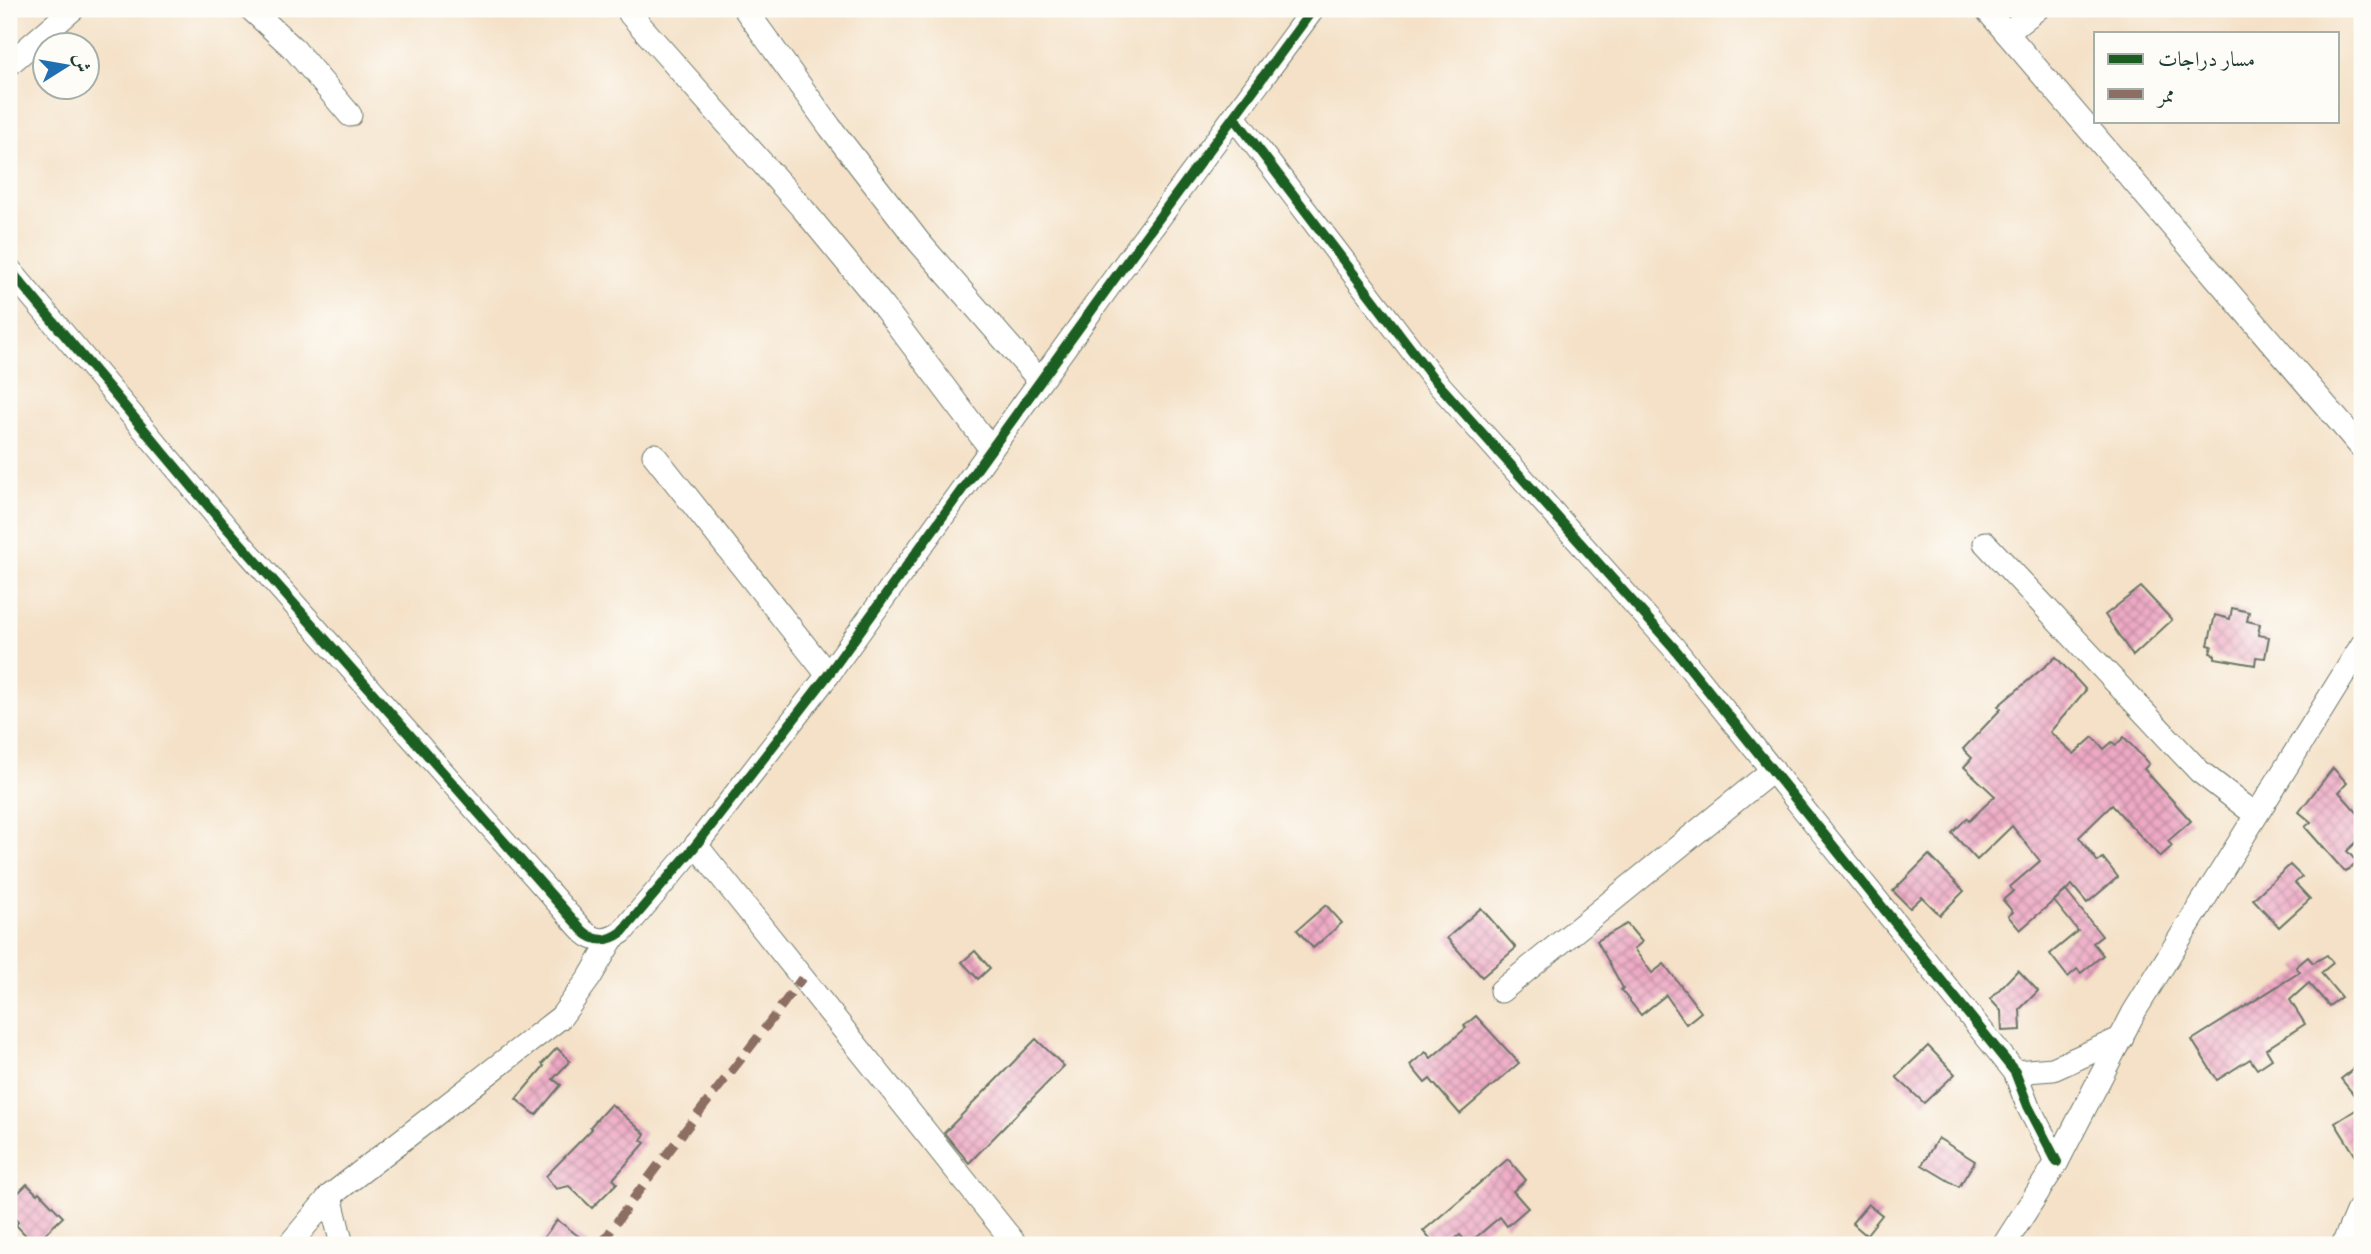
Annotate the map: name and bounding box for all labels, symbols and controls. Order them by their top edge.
north arrow [32,32,102,102]
legend [2094,32,2340,122]
text: مسار دراجات [2158,46,2255,73]
text: ش [68,51,95,74]
text: ممر [2156,82,2175,109]

